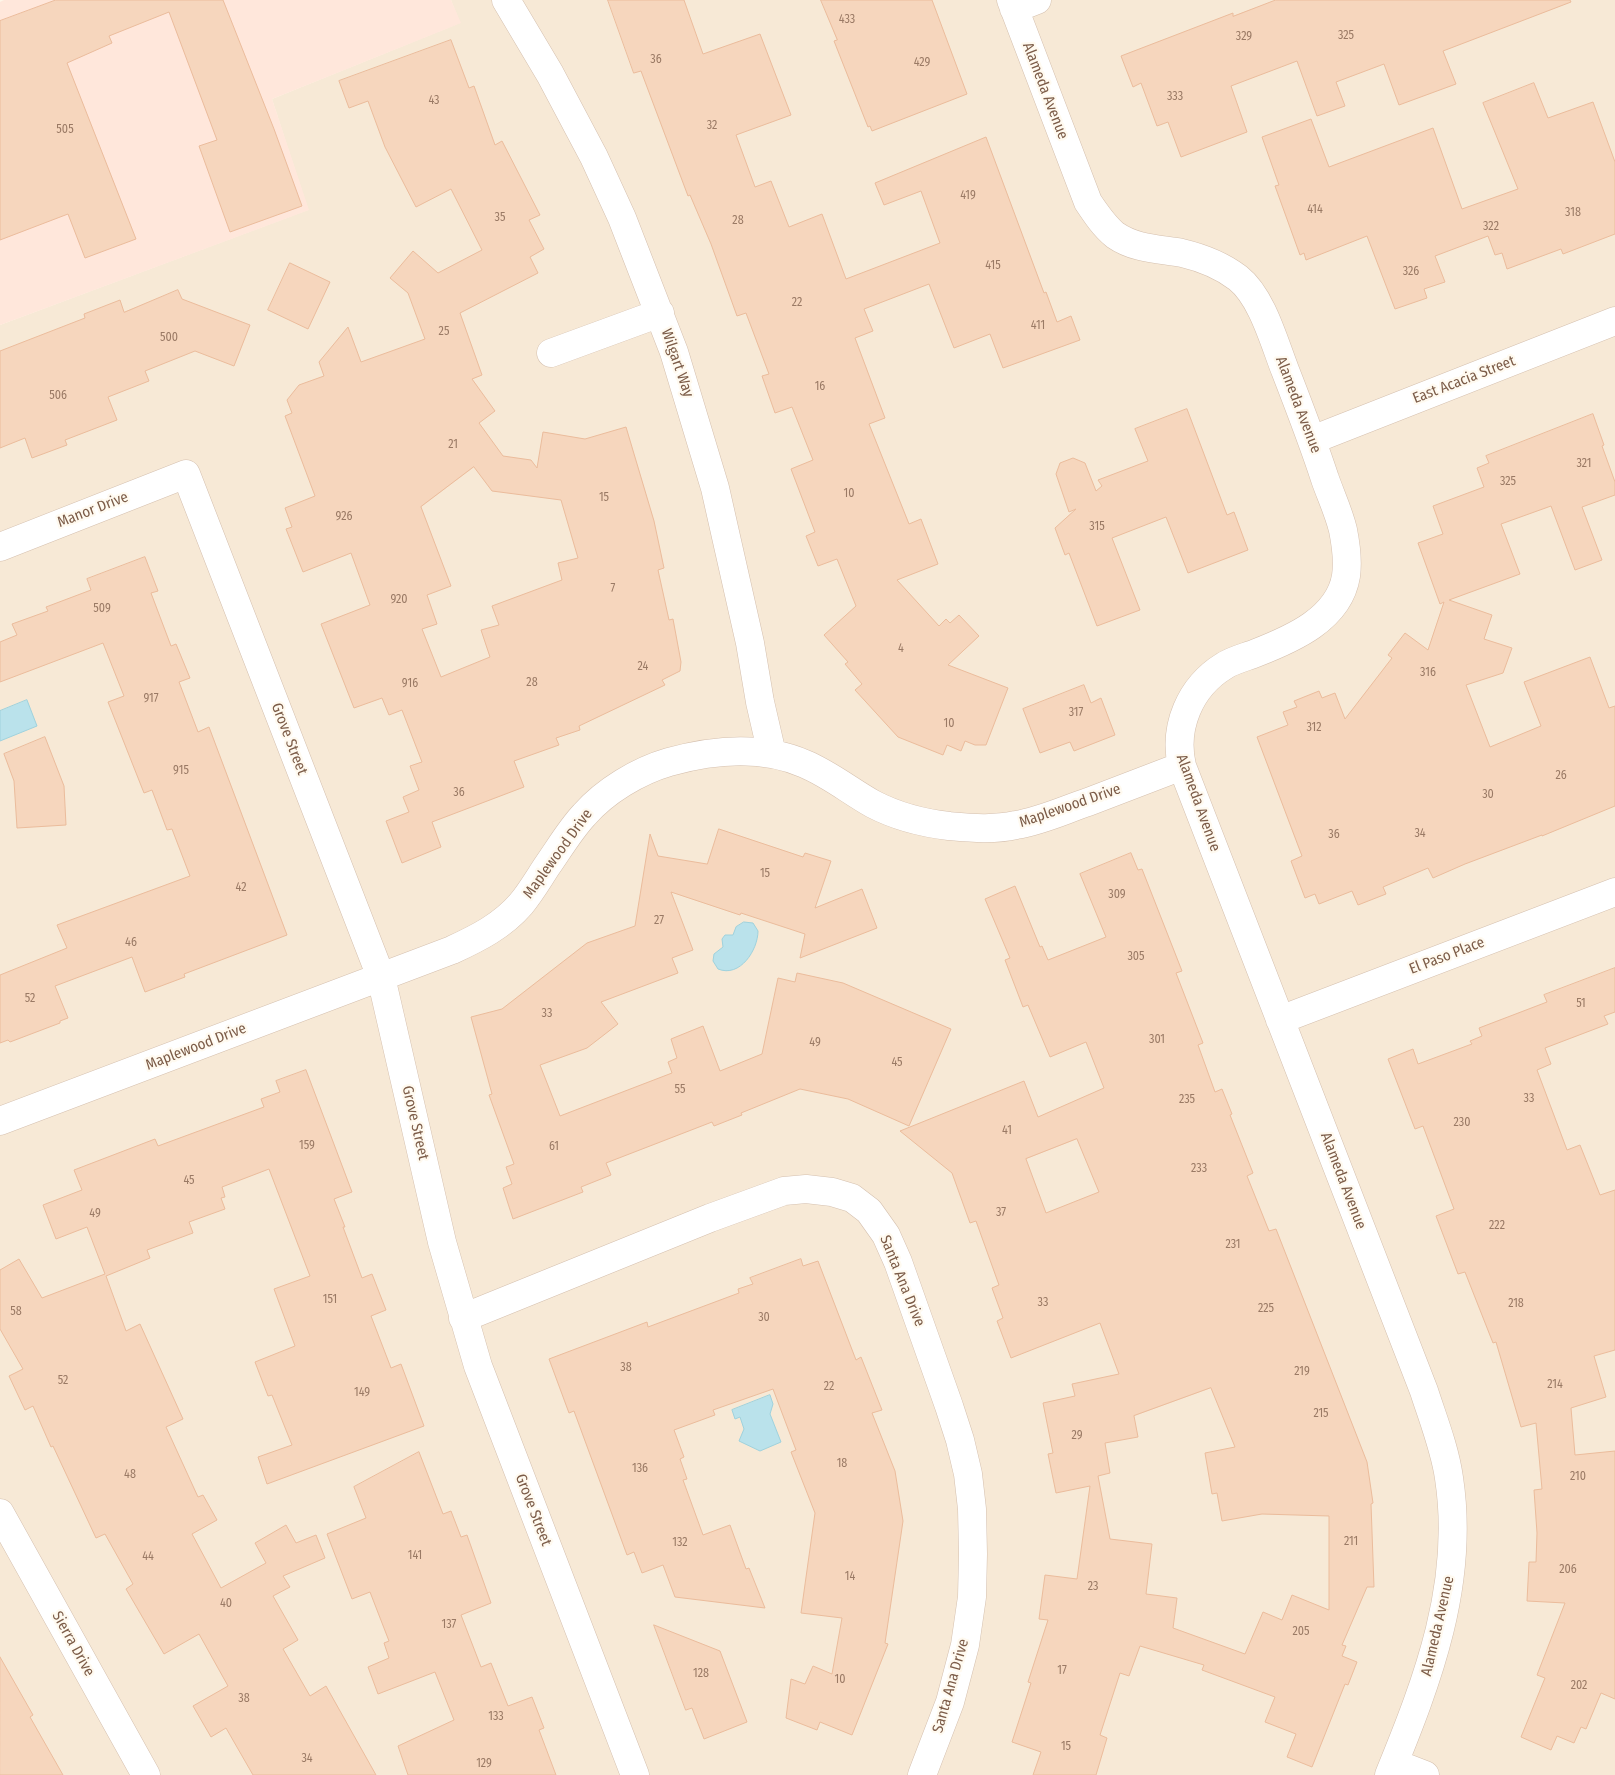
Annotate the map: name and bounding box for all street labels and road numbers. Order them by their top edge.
street label: Alameda Avenue [1018,40,1072,142]
street label: Wilgart Way [657,326,697,400]
street label: East Acacia Street [1410,352,1518,408]
street label: Alameda Avenue [1271,354,1325,456]
street label: Manor Drive [55,488,131,532]
street label: Grove Street [267,700,311,778]
street label: Alameda Avenue [1172,752,1224,854]
street label: Maplewood Drive [1017,780,1123,832]
street label: Maplewood Drive [520,806,596,902]
street label: El Paso Place [1407,933,1487,979]
street label: Maplewood Drive [143,1020,249,1074]
street label: Grove Street [398,1084,432,1162]
street label: Alameda Avenue [1316,1130,1370,1232]
street label: Santa Ana Drive [876,1233,928,1329]
street label: Grove Street [511,1471,555,1549]
street label: Alameda Avenue [1418,1574,1458,1678]
street label: Sierra Drive [48,1608,98,1680]
street label: Santa Ana Drive [929,1637,973,1735]

